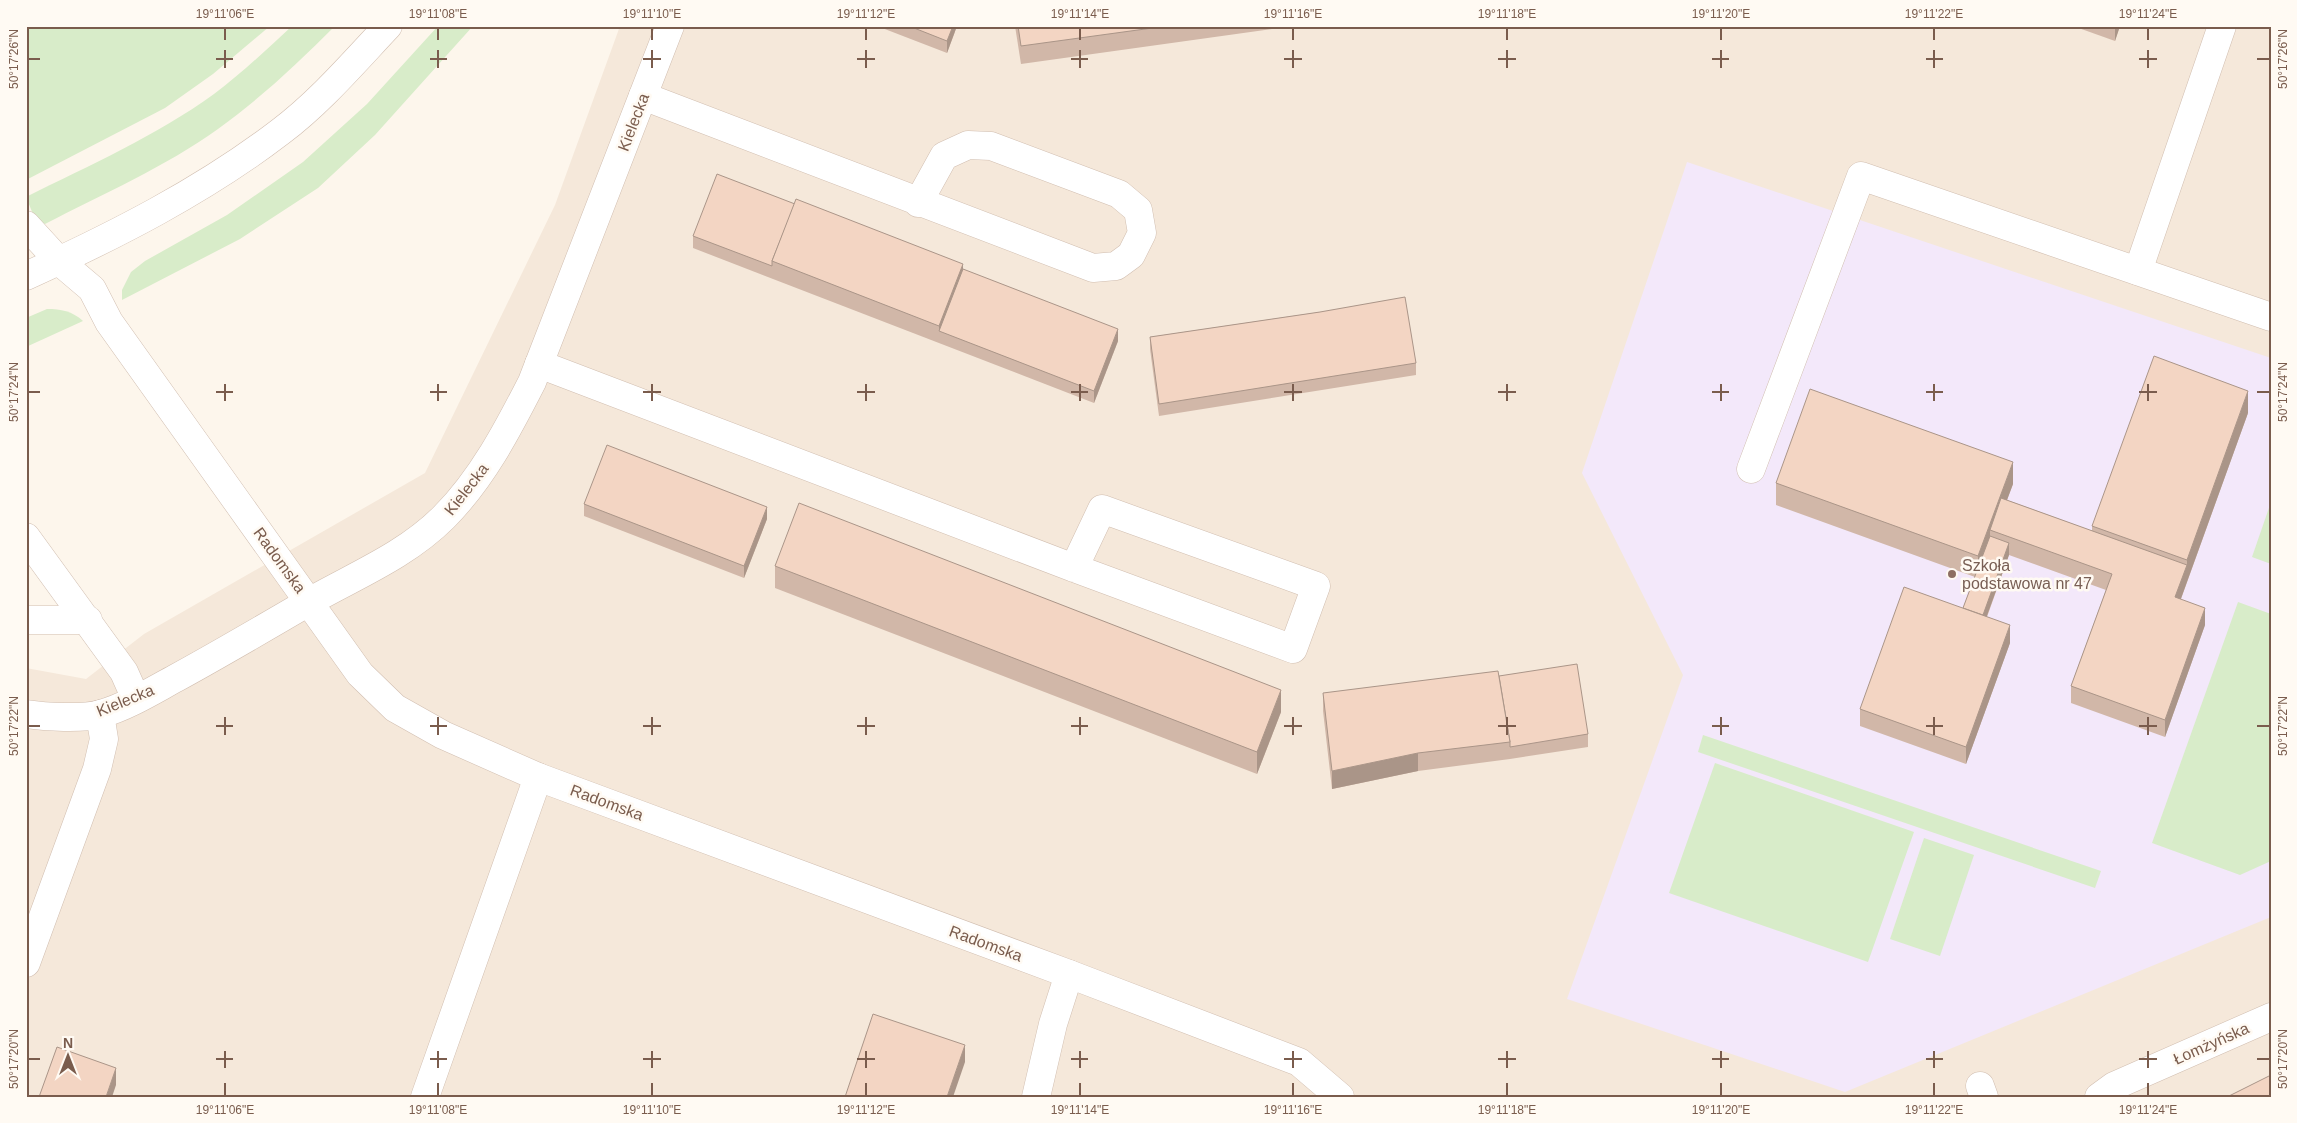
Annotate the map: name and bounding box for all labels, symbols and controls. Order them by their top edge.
text: 19°11'06"E [196,7,254,21]
text: 19°11'08"E [409,7,467,21]
text: 19°11'10"E [623,7,681,21]
text: 19°11'12"E [837,7,895,21]
text: 19°11'14"E [1051,7,1109,21]
text: 19°11'16"E [1264,7,1322,21]
text: 19°11'18"E [1478,7,1536,21]
text: 19°11'20"E [1692,7,1750,21]
text: 19°11'22"E [1905,7,1963,21]
text: 19°11'24"E [2119,7,2177,21]
text: 50°17'26"N [7,29,21,89]
text: 50°17'26"N [2276,29,2290,89]
street label: Kielecka [615,91,652,153]
text: 50°17'24"N [7,362,21,422]
text: 50°17'24"N [2276,362,2290,422]
street label: Kielecka [441,460,492,518]
street label: Radomska [250,524,309,596]
place label: Szkoła podstawowa nr 47 [1962,557,2092,592]
marker: Szkoła podstawowa nr 47 [1946,568,1958,580]
street label: Kielecka [94,681,156,720]
text: 50°17'22"N [7,696,21,756]
text: 50°17'22"N [2276,696,2290,756]
street label: Radomska [568,781,646,824]
street label: Radomska [947,922,1025,965]
street label: Łomżyńska [2171,1019,2252,1068]
text: 50°17'20"N [7,1029,21,1089]
text: 50°17'20"N [2276,1029,2290,1089]
north arrow [42,1030,92,1080]
text: N [63,1035,73,1051]
text: 19°11'06"E [196,1103,254,1117]
text: 19°11'08"E [409,1103,467,1117]
text: 19°11'10"E [623,1103,681,1117]
text: 19°11'12"E [837,1103,895,1117]
text: 19°11'14"E [1051,1103,1109,1117]
text: 19°11'16"E [1264,1103,1322,1117]
text: 19°11'18"E [1478,1103,1536,1117]
text: 19°11'20"E [1692,1103,1750,1117]
text: 19°11'22"E [1905,1103,1963,1117]
text: 19°11'24"E [2119,1103,2177,1117]

